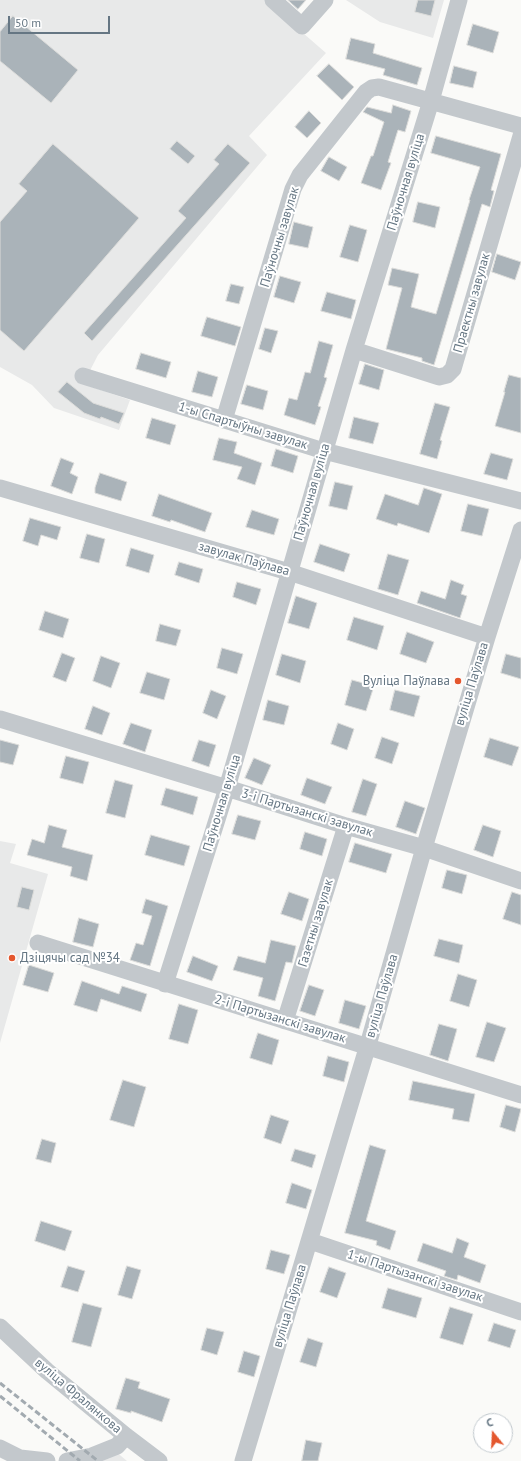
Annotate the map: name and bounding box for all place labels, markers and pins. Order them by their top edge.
place label: Вуліца Паўлава [363,673,450,689]
marker: Вуліца Паўлава [453,676,463,686]
place label: Дзіцячы сад №34 [20,950,120,966]
marker: Дзіцячы сад №34 [7,953,17,963]

